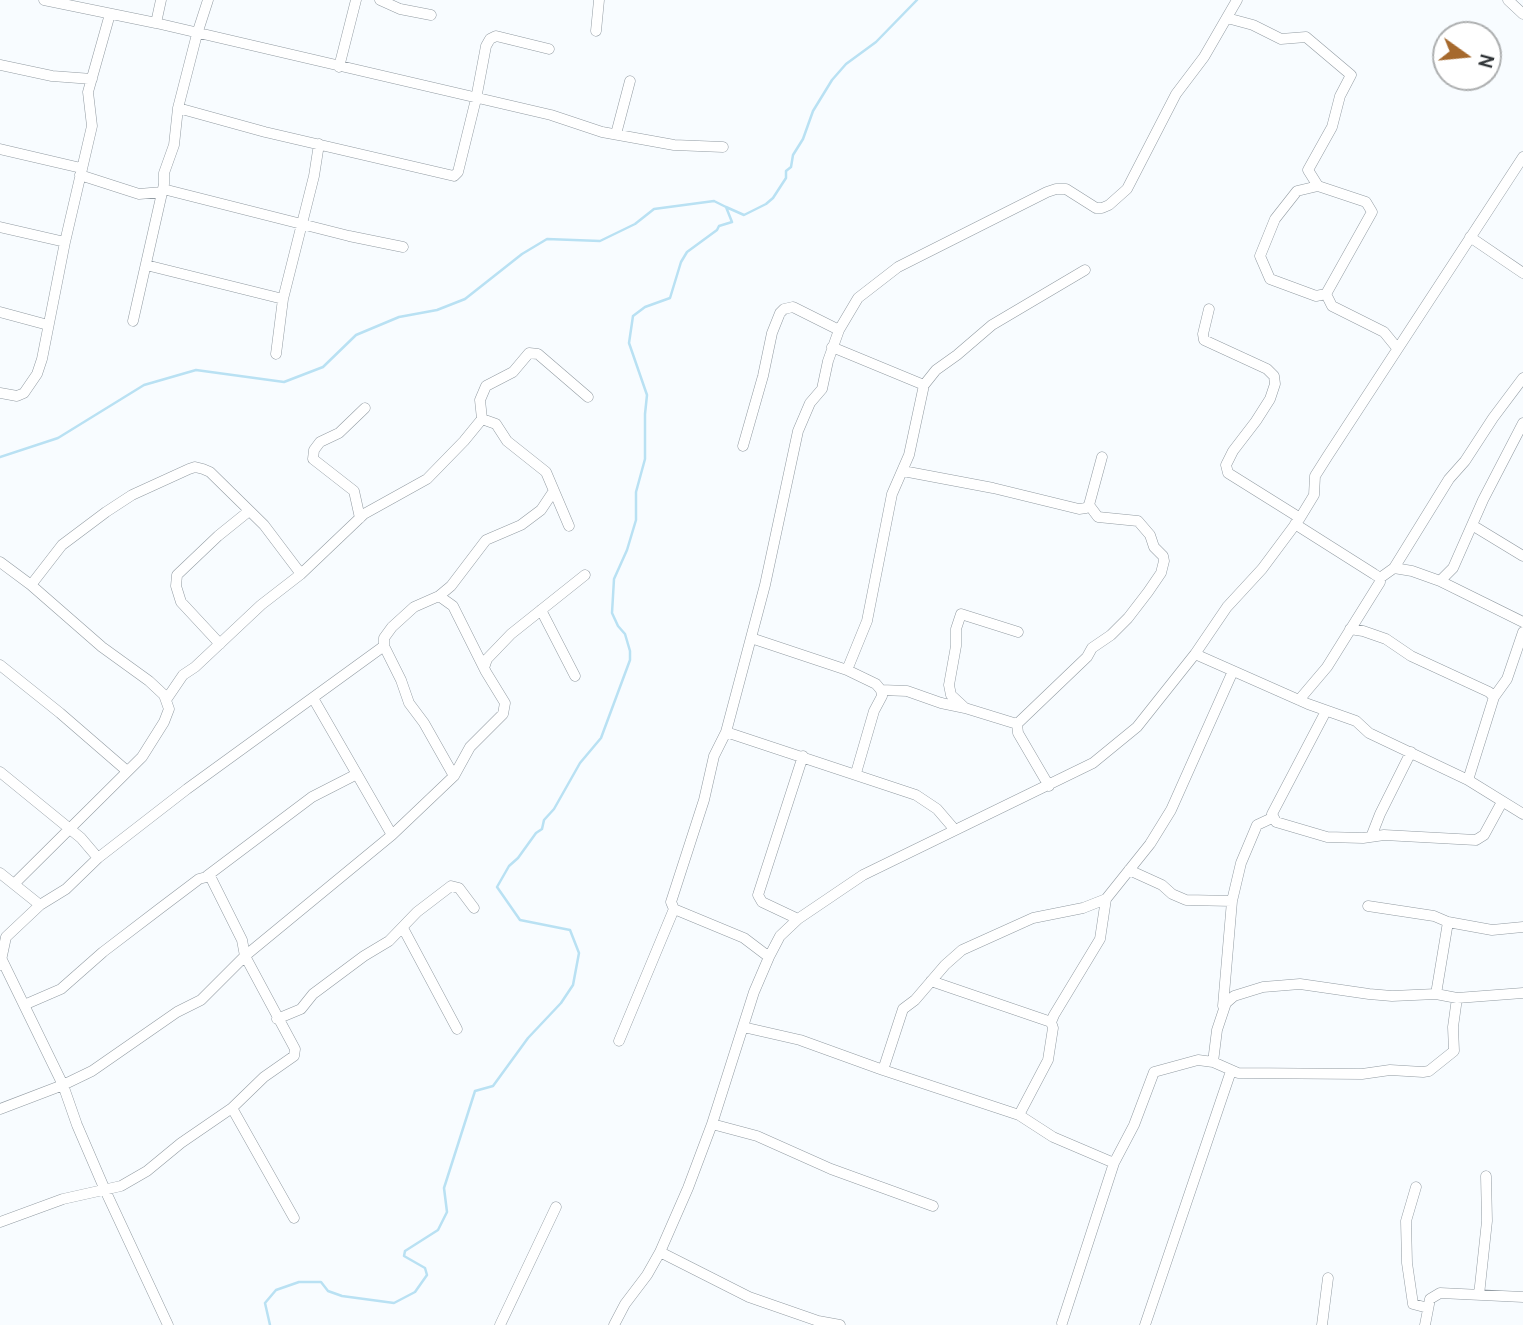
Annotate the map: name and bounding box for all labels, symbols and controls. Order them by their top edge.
north arrow [1432,21,1502,91]
text: N [1473,52,1499,71]

